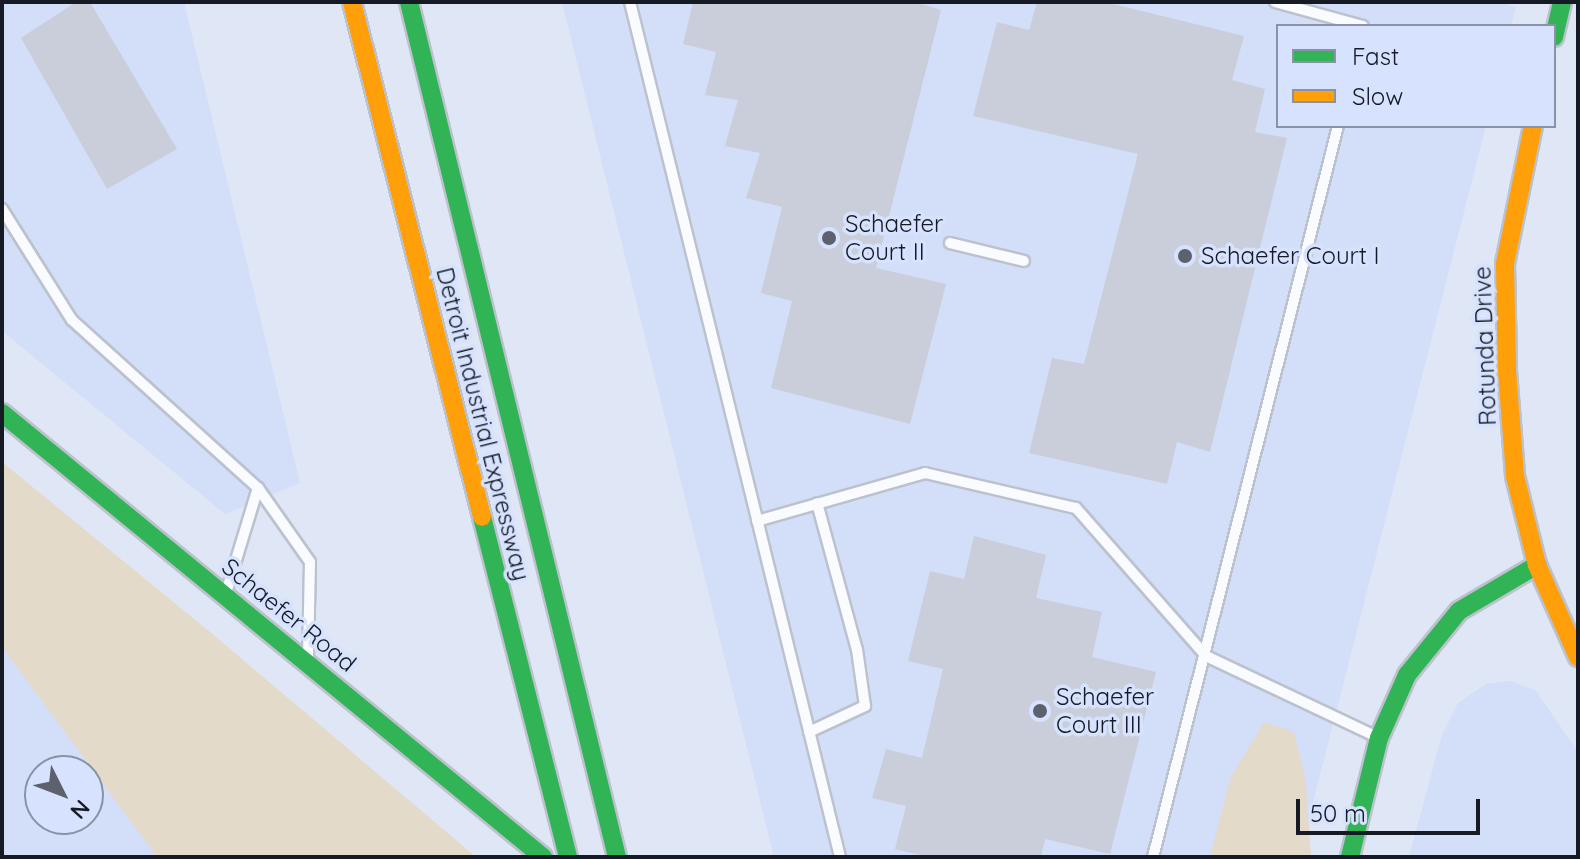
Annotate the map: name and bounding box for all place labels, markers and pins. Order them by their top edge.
place label: Schaefer Court II [845,210,943,266]
marker: Schaefer Court II [820,229,838,247]
place label: Schaefer Court I [1201,242,1379,270]
marker: Schaefer Court I [1176,247,1194,265]
place label: Schaefer Court III [1056,683,1154,739]
marker: Schaefer Court III [1031,702,1049,720]

